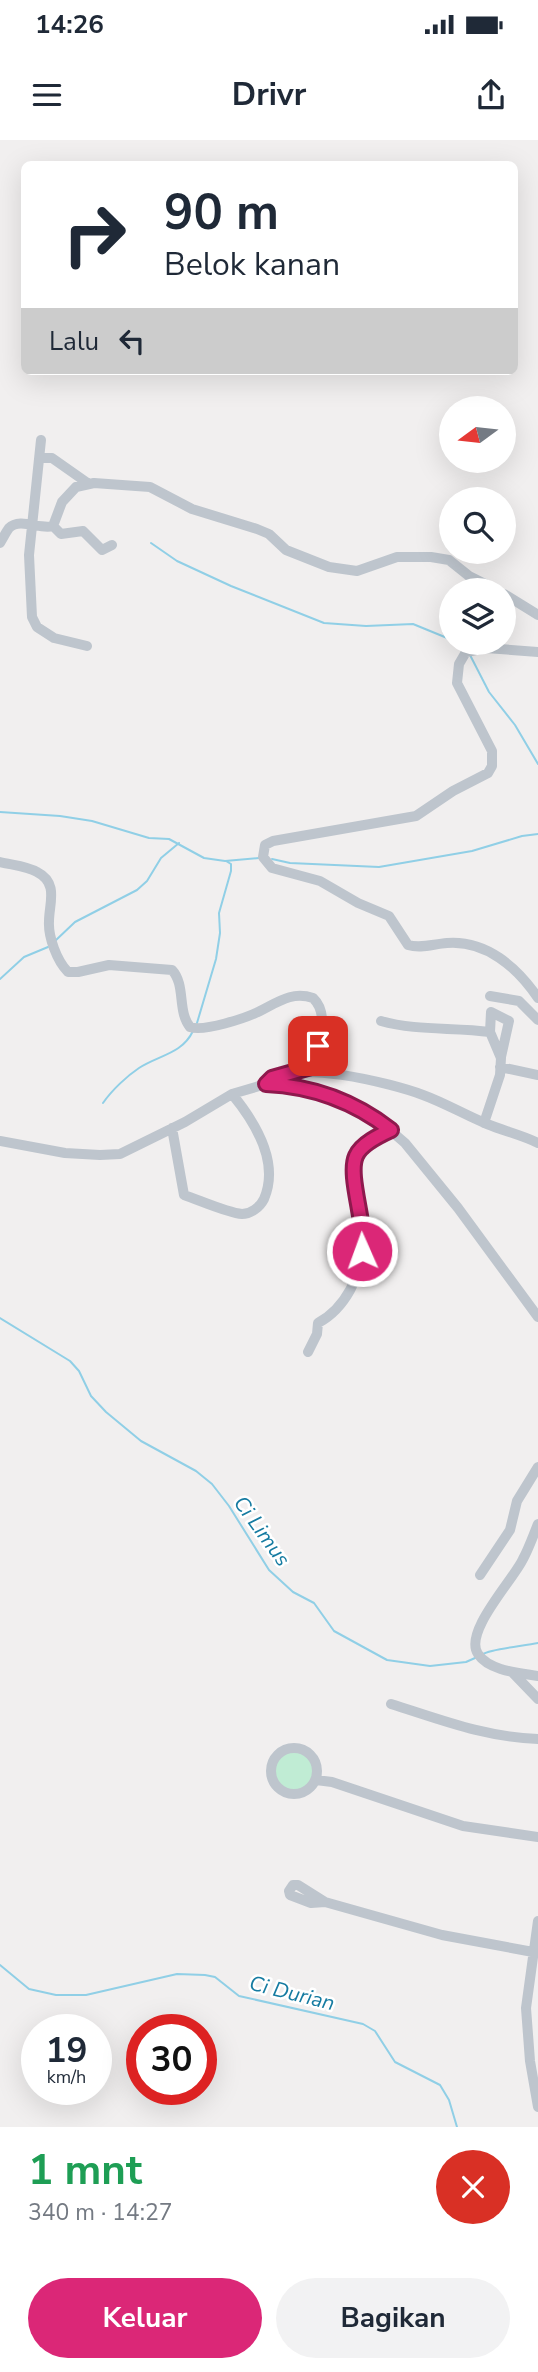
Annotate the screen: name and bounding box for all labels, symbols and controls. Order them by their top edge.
text: 14:26 [35,7,104,42]
text: Drivr [232,73,306,116]
icon: menu [28,76,66,114]
icon: share [472,76,510,114]
text: 90 m [164,179,279,246]
icon: right [49,189,140,280]
text: Belok kanan [164,243,340,286]
icon: left [113,322,151,360]
text: Lalu [49,324,99,359]
north arrow [439,396,516,472]
map controls [439,396,516,655]
button: search [439,487,516,564]
button: layers [439,578,516,655]
pin [288,1016,348,1076]
icon: arrive [299,1027,337,1065]
position arrow [325,1214,399,1288]
water label: Ci Limus [227,1490,297,1572]
water label: Ci Durian [246,1969,338,2017]
speed limit sign: 30 [126,2014,217,2105]
text: 19 [45,2027,88,2074]
text: km/h [47,2065,86,2089]
text: 1 mnt [28,2142,142,2199]
button: close [436,2150,510,2224]
text: 340 m · 14:27 [28,2197,173,2228]
button: Keluar [28,2278,262,2358]
button: Bagikan [276,2278,510,2358]

